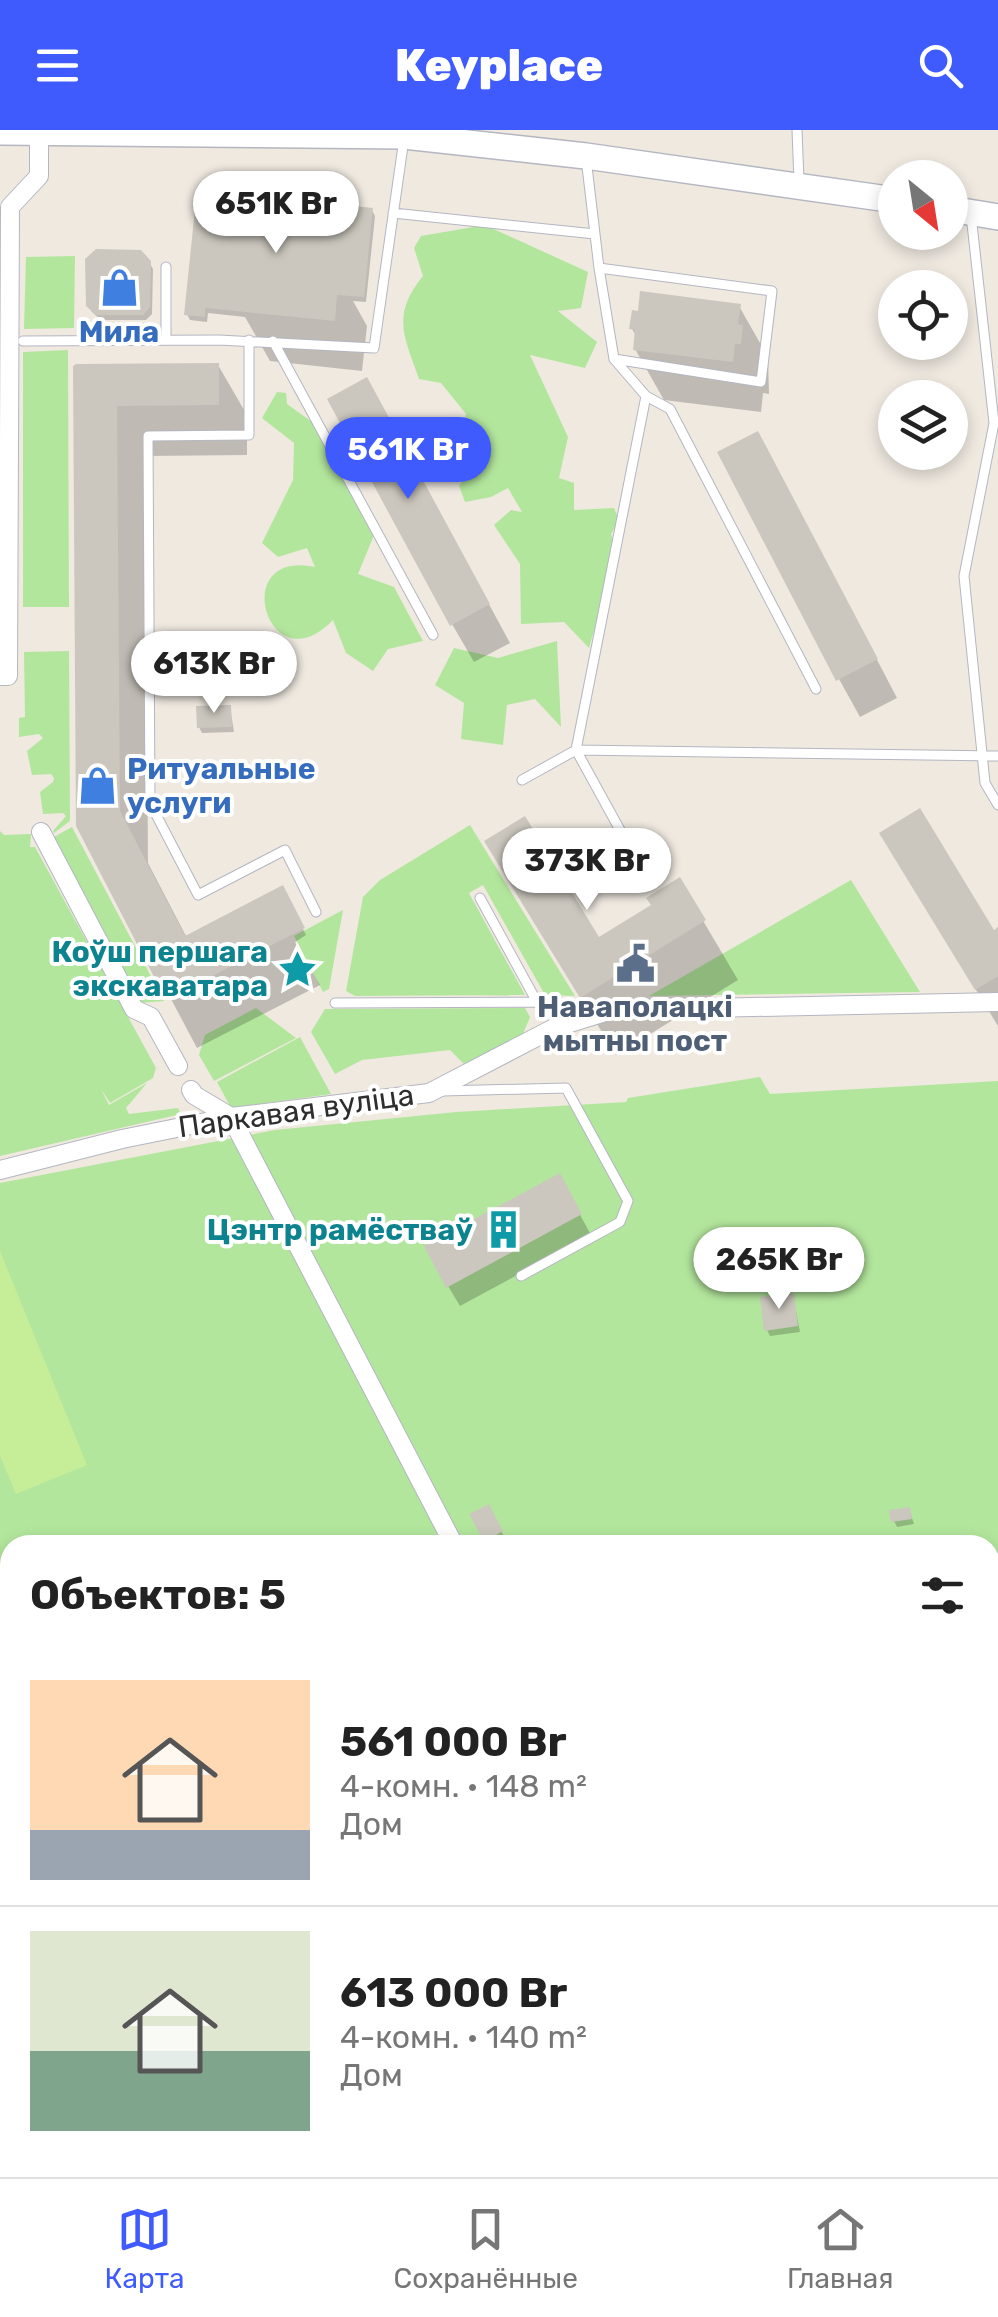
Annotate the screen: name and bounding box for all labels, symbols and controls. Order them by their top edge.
icon: menu [30,38,85,93]
icon: search [913,38,968,93]
text: Keyplace [395,39,603,92]
north arrow [878,160,968,250]
map controls [878,160,968,470]
pin: 651K Br [184,171,368,256]
text: 651K Br [215,184,337,222]
shop icon: Мила [98,267,140,309]
button: locate [878,270,968,360]
place label: Мила [79,314,159,350]
button: layers [878,380,968,470]
pin: 561K Br [316,417,500,502]
text: 561K Br [347,430,469,468]
pin: 613K Br [122,631,306,716]
text: 613K Br [153,644,275,682]
place label: Ритуальные услуги [127,751,316,821]
shop icon: Ритуальные услуги [76,765,118,807]
pin: 373K Br [495,828,679,913]
text: 373K Br [524,841,650,879]
place label: Коўш першага экскаватара [51,934,268,1004]
public building icon: Наваполацкі мытны пост [614,942,656,984]
place icon: Коўш першага экскаватара [277,948,319,990]
place label: Наваполацкі мытны пост [537,989,733,1059]
street label: Паркавая вуліца [176,1077,416,1145]
building icon: Цэнтр рамёстваў [482,1209,524,1251]
place label: Цэнтр рамёстваў [207,1212,473,1248]
pin: 265K Br [687,1227,871,1312]
text: 265K Br [715,1240,843,1278]
icon: filters [915,1568,970,1623]
text: Объектов: 5 [30,1570,286,1620]
text: 561 000 Br [340,1717,567,1767]
icon: home [110,1720,230,1840]
text: 4-комн. · 148 m² [340,1767,587,1805]
text: Дом [340,1805,403,1843]
text: 613 000 Br [340,1968,567,2018]
icon: home [110,1971,230,2091]
text: 4-комн. · 140 m² [340,2018,587,2056]
text: Дом [340,2056,403,2094]
tab: Карта [105,2202,184,2295]
tab: Сохранённые [394,2202,578,2295]
tab: Главная [787,2202,893,2295]

